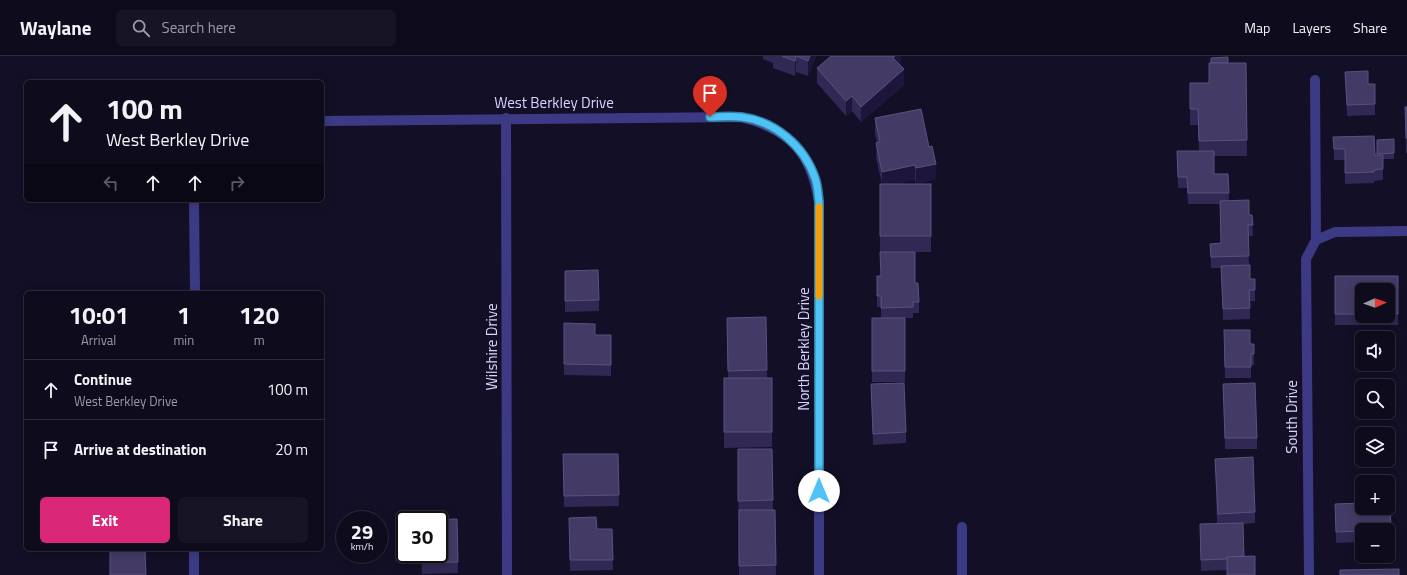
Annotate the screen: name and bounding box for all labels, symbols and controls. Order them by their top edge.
search box [116,10,396,46]
text: Waylane [20,13,92,42]
text: Search here [162,16,236,39]
icon: search [130,17,152,39]
text: Map [1244,17,1270,38]
text: Layers [1292,17,1331,38]
text: Share [1353,17,1387,38]
pin [693,76,727,117]
icon: arrive [699,82,721,104]
text: 100 m [106,87,183,130]
street label: West Berkley Drive [494,91,614,114]
icon: ahead [40,96,92,148]
text: West Berkley Drive [106,126,249,153]
icon: left [100,172,122,194]
icon: ahead [142,172,164,194]
icon: ahead [184,172,206,194]
icon: right [226,172,248,194]
north arrow [1355,283,1395,323]
map controls [1355,283,1395,563]
street label: North Berkley Drive [792,287,815,411]
text: 10:01 [69,297,129,333]
text: 1 [177,297,191,333]
text: 120 [239,297,279,333]
street label: Wilshire Drive [480,303,503,391]
text: Arrival [81,330,116,350]
text: min [173,330,194,350]
text: m [254,330,265,350]
button: sound [1355,331,1395,371]
text: Continue [74,368,132,391]
text: 100 m [267,378,308,401]
icon: ahead [40,379,62,401]
button: search [1355,379,1395,419]
street label: South Drive [1280,380,1303,454]
text: West Berkley Drive [74,391,178,411]
button: layers [1355,427,1395,467]
text: Arrive at destination [74,438,207,461]
text: 20 m [275,438,308,461]
icon: arrive [40,439,62,461]
position arrow [798,470,840,512]
button: + [1355,475,1395,515]
button: Exit [40,497,170,543]
button: Share [178,497,308,543]
speed limit sign: 30 [396,511,448,563]
text: 29 [351,516,373,547]
button: − [1355,523,1395,563]
text: km/h [351,539,373,554]

